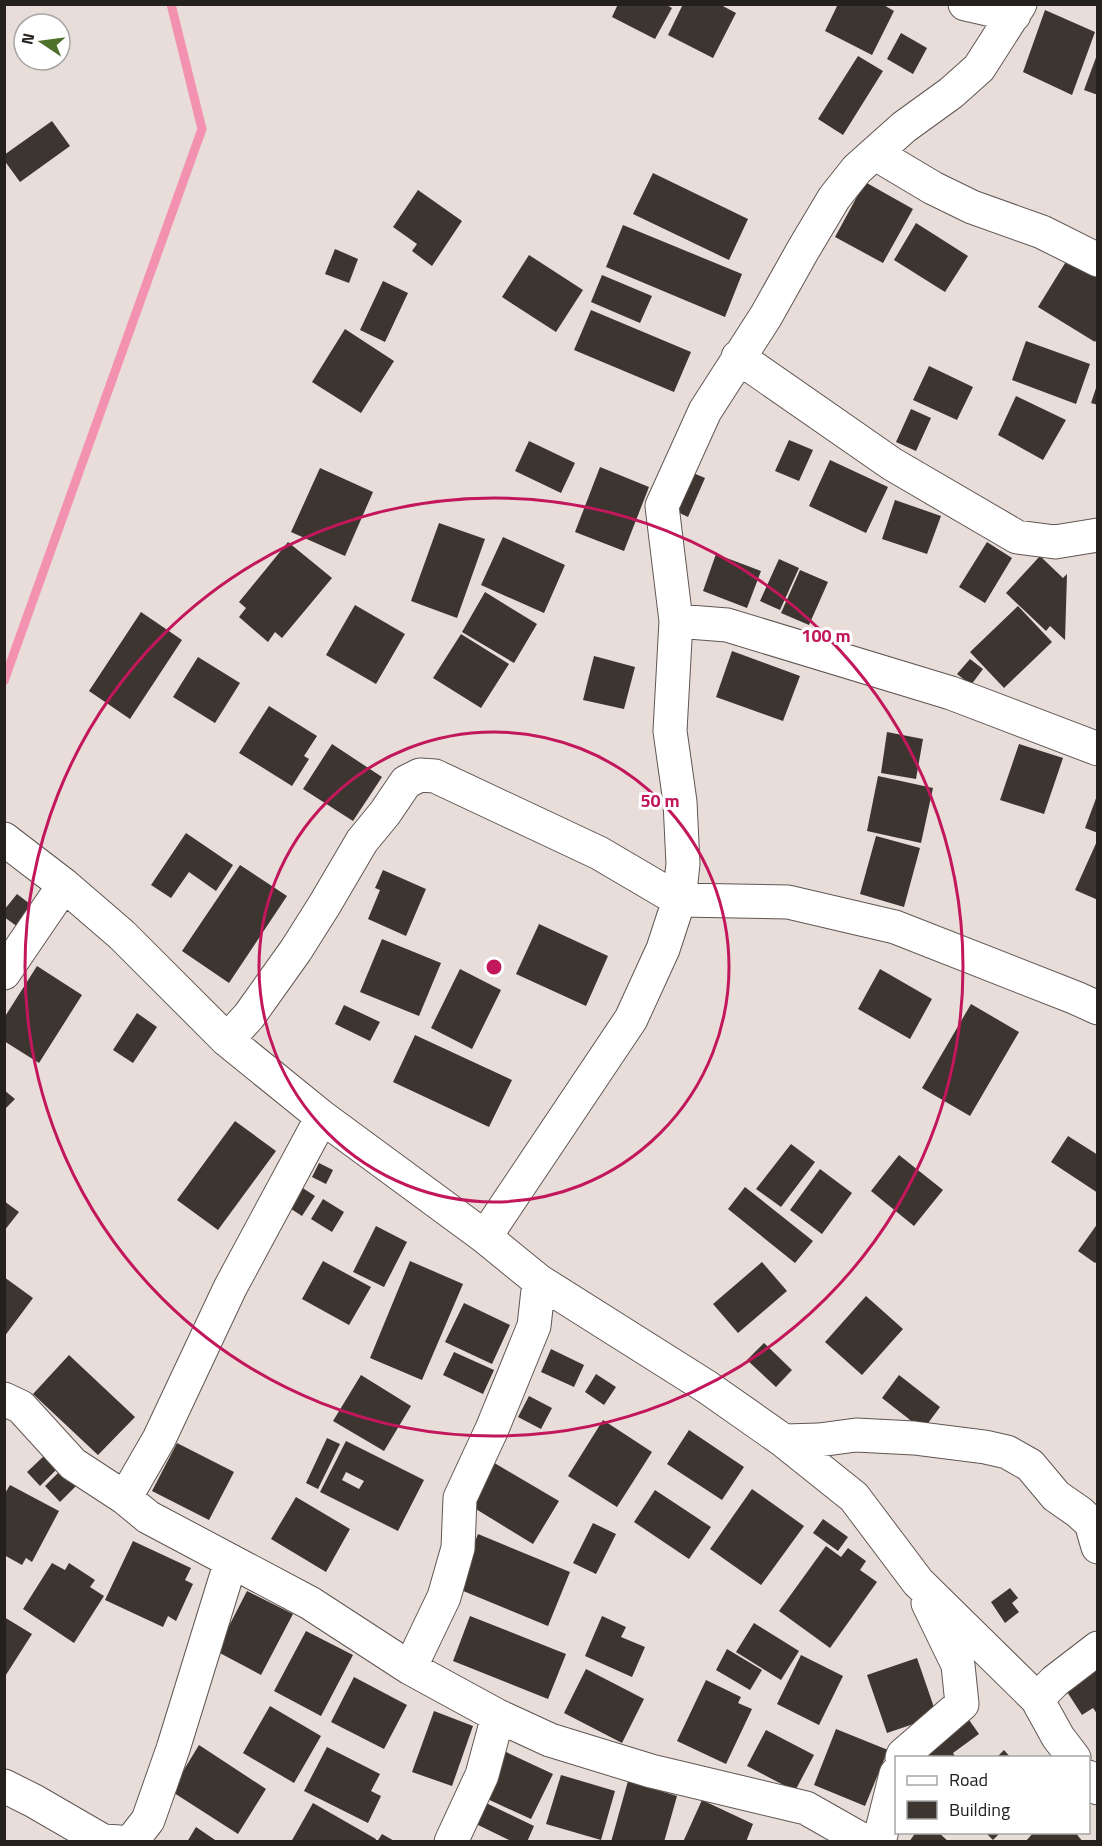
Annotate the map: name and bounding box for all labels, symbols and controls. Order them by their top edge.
north arrow [12,12,72,72]
text: N [14,31,40,47]
text: 100 m [801,622,851,649]
text: 50 m [640,787,680,814]
centre of rings [484,957,504,977]
legend [895,1756,1090,1834]
text: Road [949,1766,988,1793]
text: Building [949,1796,1010,1823]

